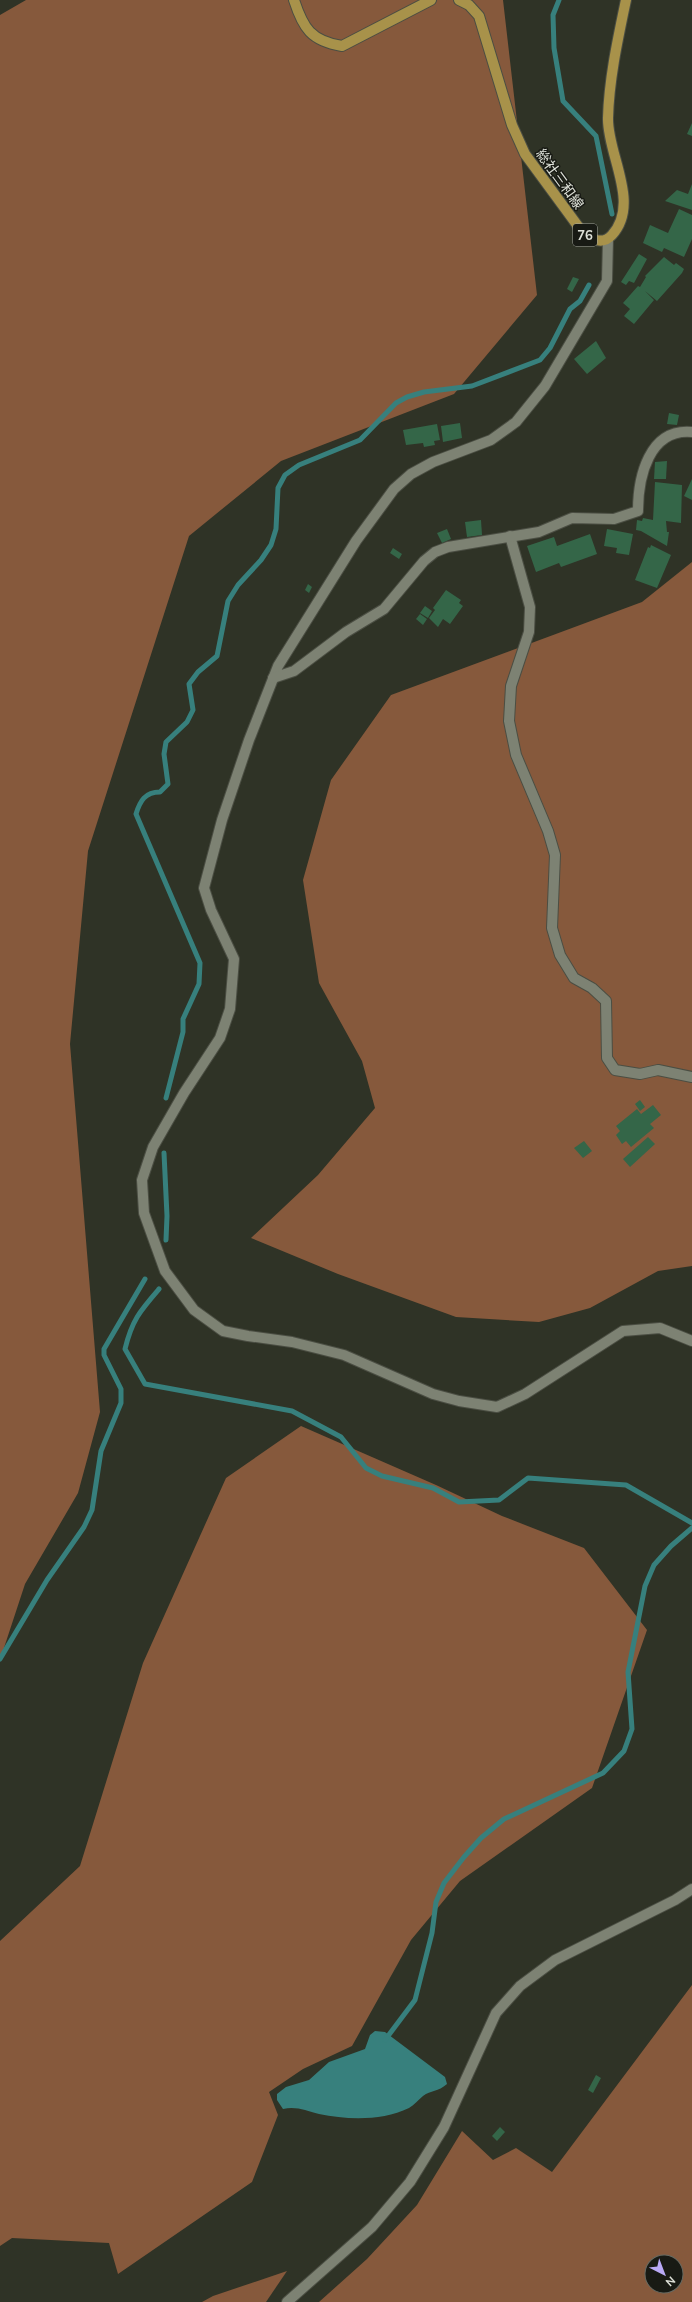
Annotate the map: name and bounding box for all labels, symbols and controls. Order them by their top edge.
street label: 総社三和線 [532,145,588,213]
road number: 76 [573,224,597,246]
north arrow [644,2254,684,2294]
text: N [663,2273,678,2289]

